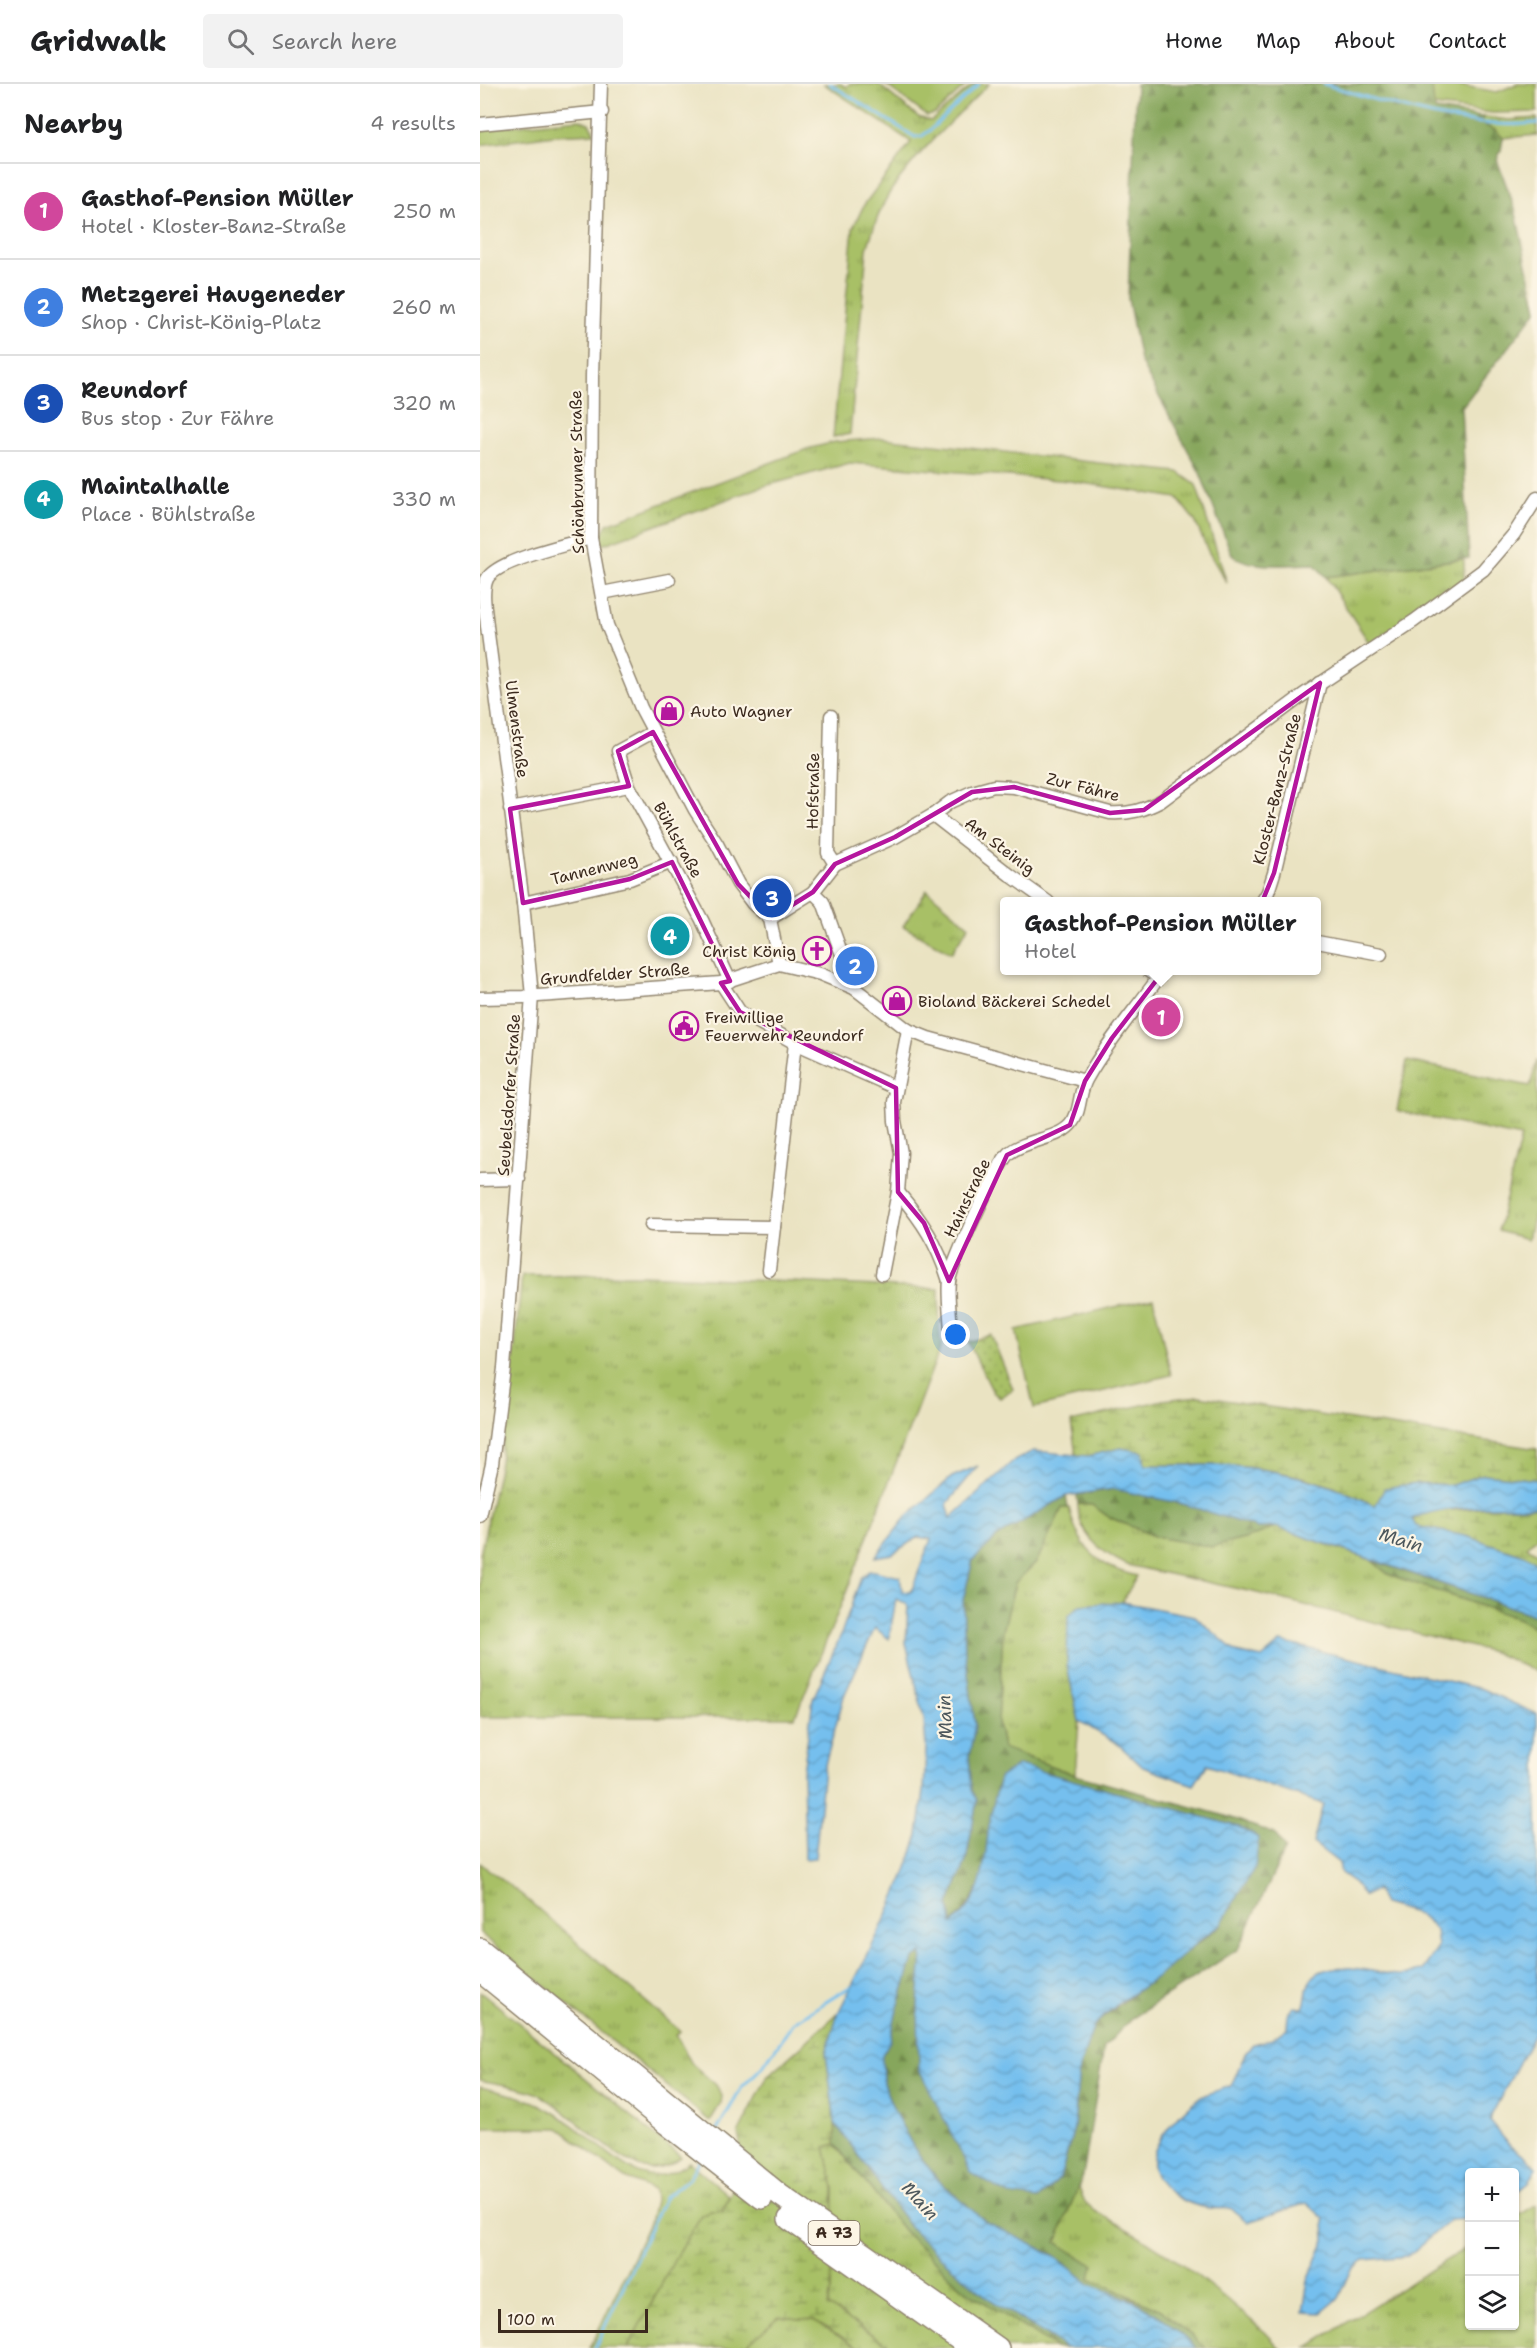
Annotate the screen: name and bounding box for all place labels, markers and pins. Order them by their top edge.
shop icon: Auto Wagner [653,695,685,727]
place label: Auto Wagner [690,701,793,722]
pin: 3 [752,876,792,920]
pin: 4 [650,914,690,958]
church icon: Christ König [801,935,833,967]
place label: Christ König [702,941,796,962]
pin: 2 [836,944,874,988]
shop icon: Bioland Bäckerei Schedel [881,985,913,1017]
place label: Bioland Bäckerei Schedel [918,991,1110,1012]
pin: 1 [1142,994,1180,1040]
place label: Freiwillige Feuerwehr Reundorf [705,1007,865,1046]
public building icon: Freiwillige Feuerwehr Reundorf [668,1010,700,1042]

